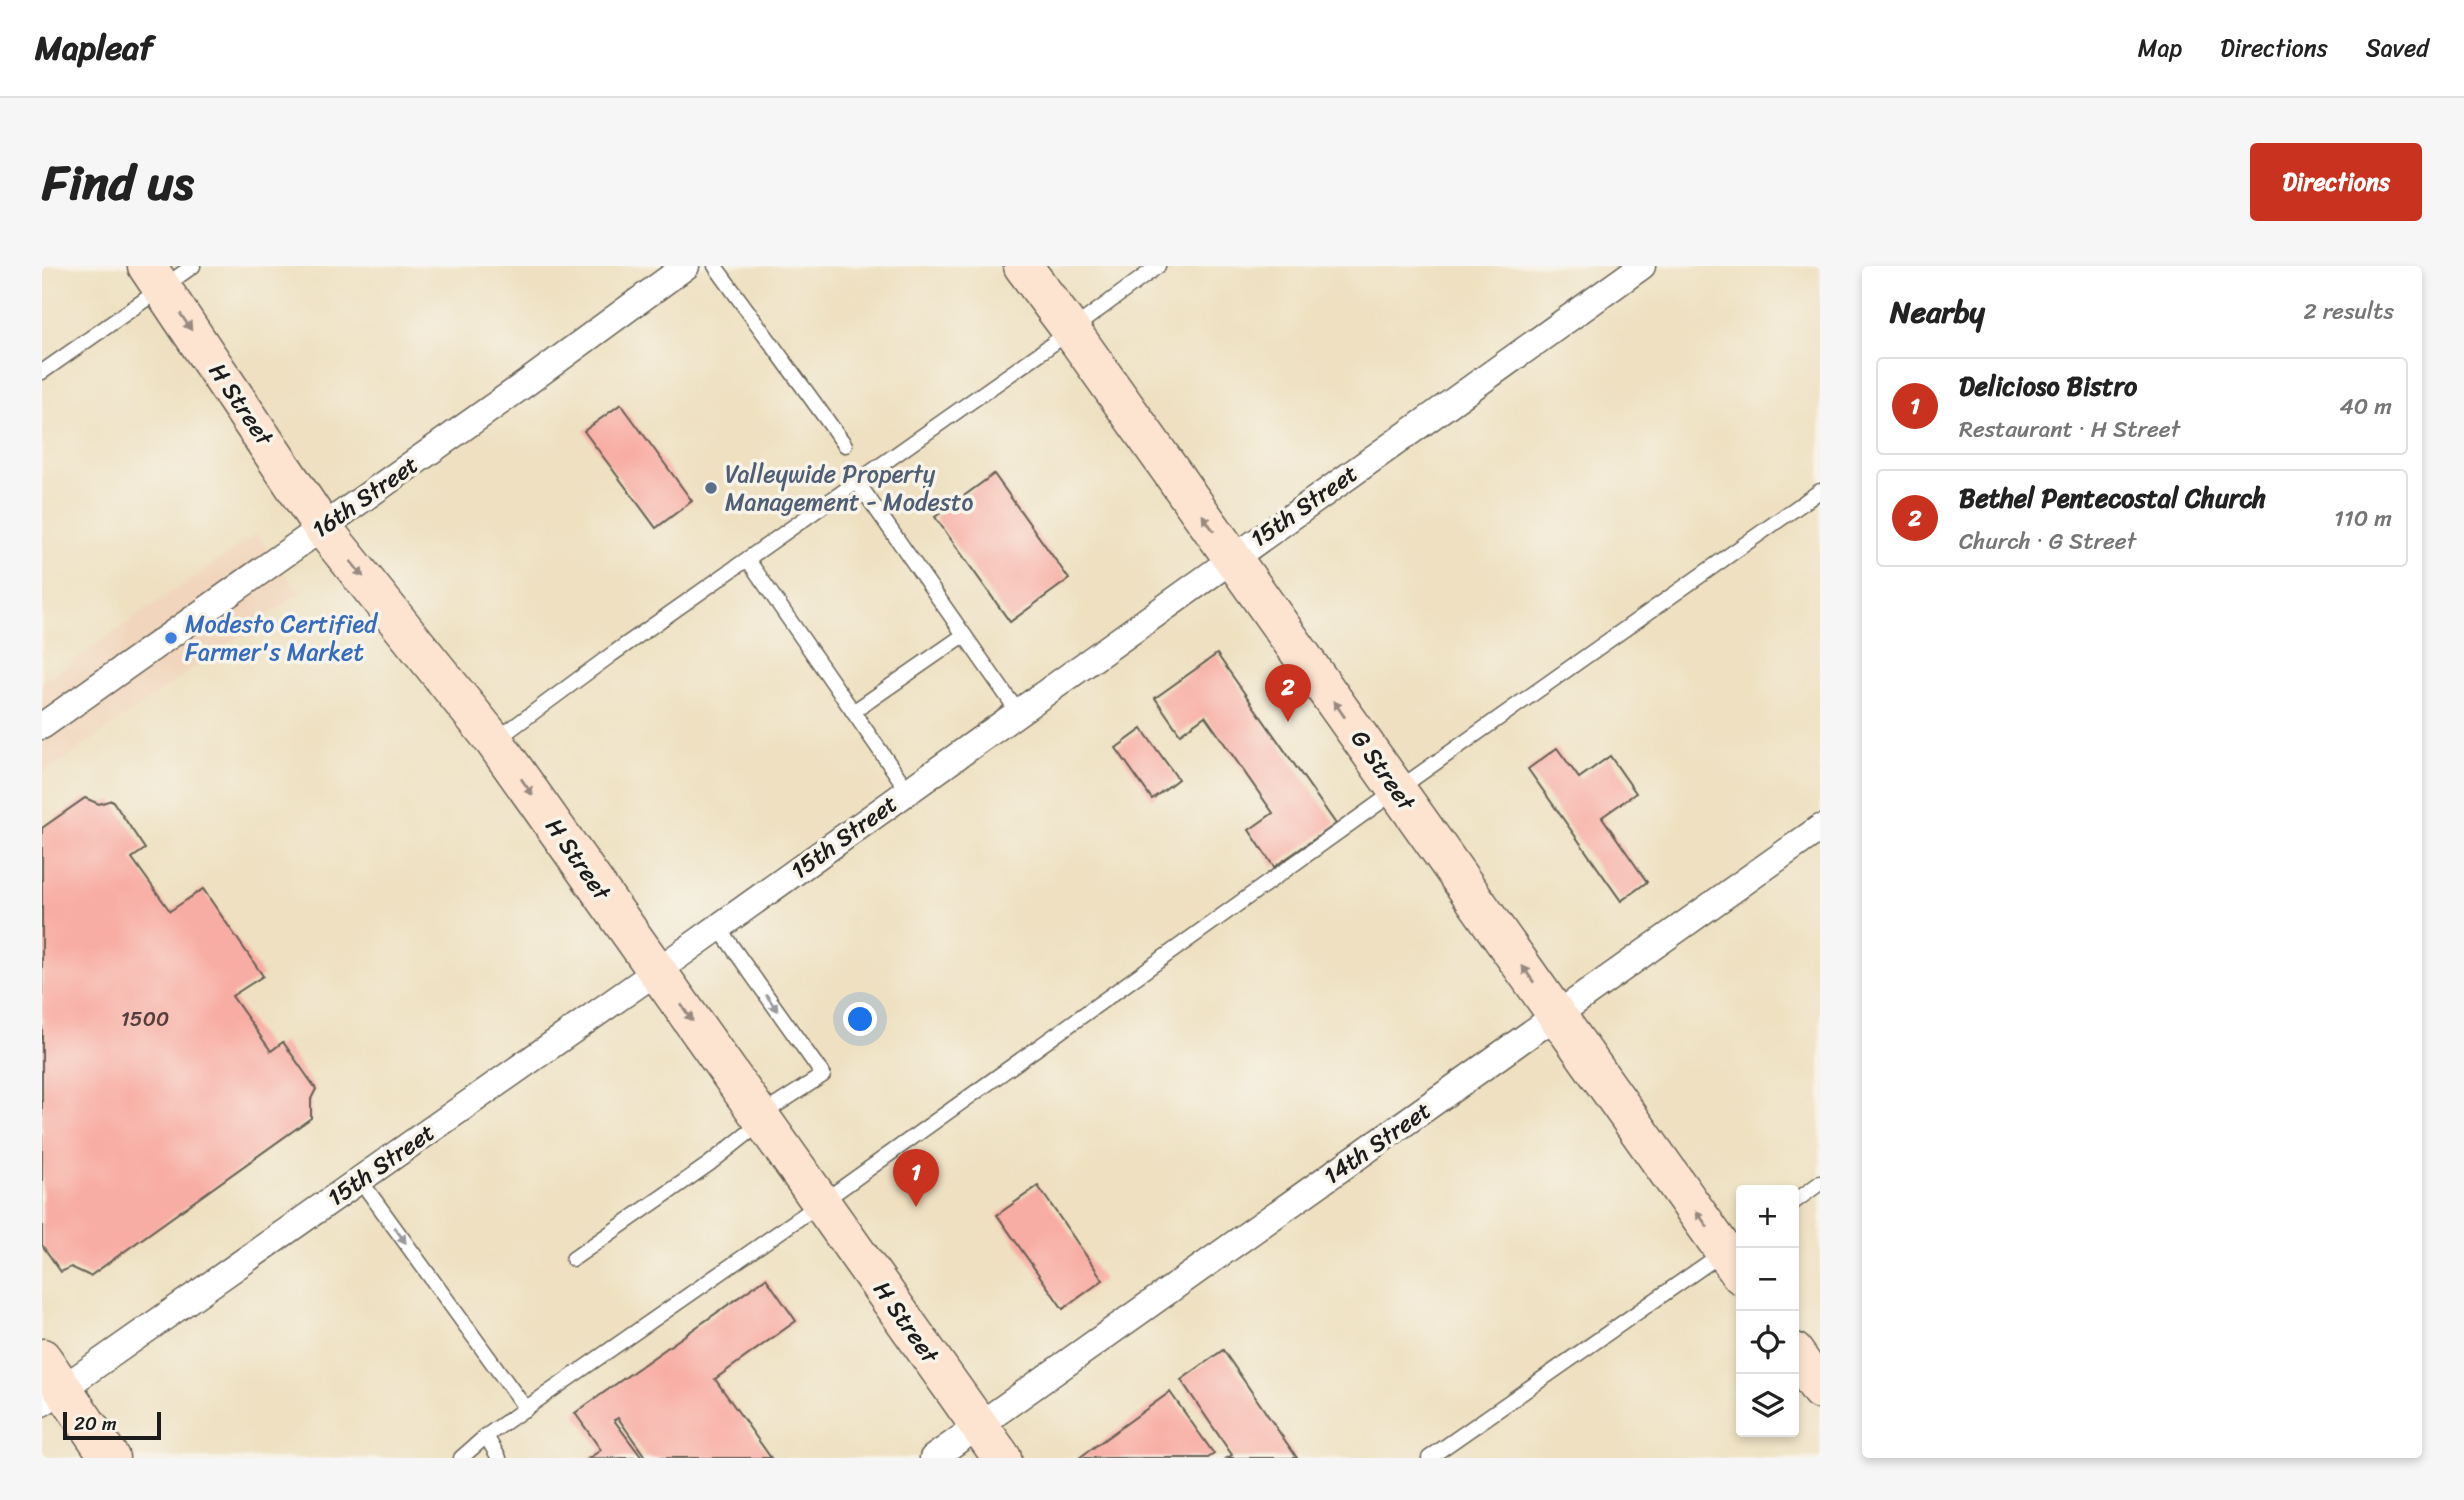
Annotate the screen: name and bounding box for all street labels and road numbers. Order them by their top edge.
street label: H Street [198,354,285,455]
street label: 16th Street [303,445,427,549]
street label: 15th Street [1241,453,1367,559]
street label: G Street [1340,721,1427,820]
street label: 15th Street [781,784,907,890]
street label: H Street [534,809,623,910]
street label: 14th Street [1314,1090,1440,1196]
street label: 15th Street [318,1112,444,1218]
street label: H Street [862,1272,951,1373]

